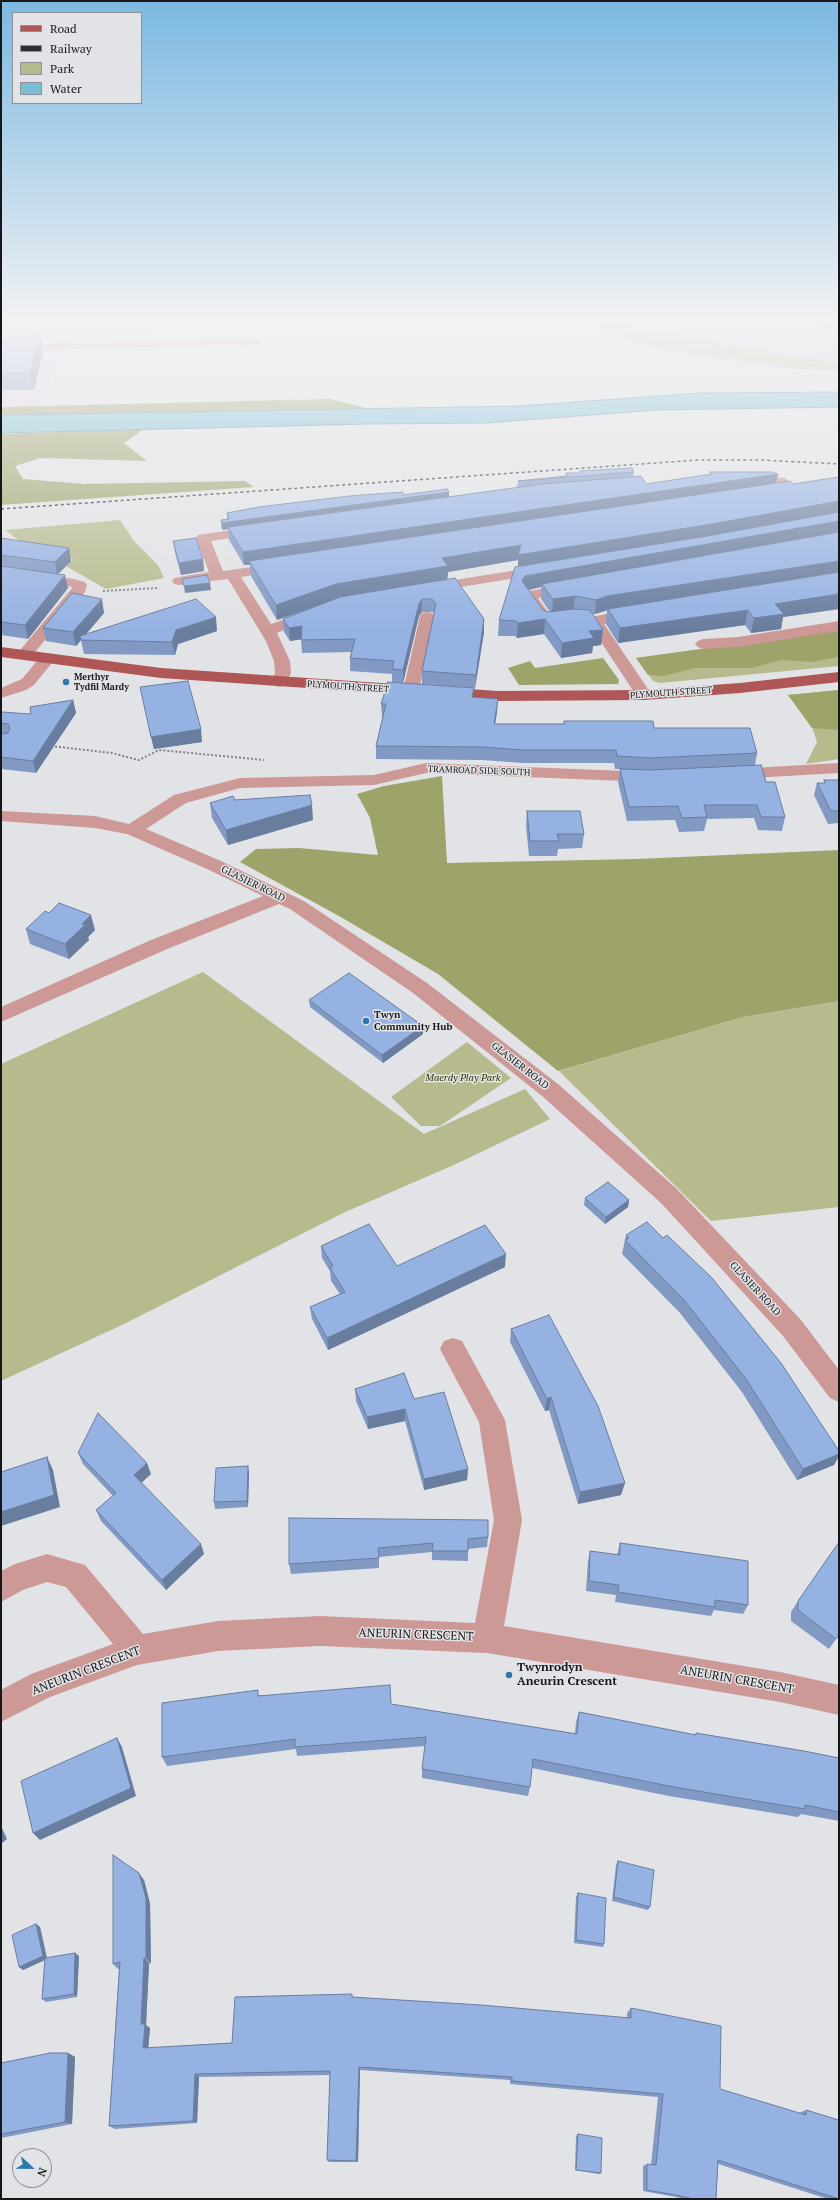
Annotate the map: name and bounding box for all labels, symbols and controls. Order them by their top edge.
legend [12,12,142,104]
text: Road [50,21,77,36]
text: Railway [50,41,92,56]
text: Park [50,61,74,76]
text: Water [50,81,82,96]
place label: Merthyr Tydfil Mardy [74,672,129,693]
marker: Merthyr Tydfil Mardy [61,677,71,687]
street label: PLYMOUTH STREET [307,679,389,695]
street label: PLYMOUTH STREET [630,685,712,701]
street label: TRAMROAD SIDE SOUTH [427,764,531,778]
street label: GLASIER ROAD [219,863,287,905]
place label: Twyn Community Hub [374,1009,452,1032]
marker: Twyn Community Hub [361,1016,371,1026]
street label: GLASIER ROAD [489,1040,551,1092]
park label: Maerdy Play Park [425,1072,501,1084]
street label: GLASIER ROAD [727,1259,783,1319]
street label: ANEURIN CRESCENT [358,1626,474,1644]
street label: ANEURIN CRESCENT [30,1644,142,1698]
place label: Twynrodyn Aneurin Crescent [517,1661,617,1689]
street label: ANEURIN CRESCENT [679,1663,795,1697]
marker: Twynrodyn Aneurin Crescent [504,1670,514,1680]
north arrow [12,2148,52,2188]
text: N [34,2166,50,2179]

